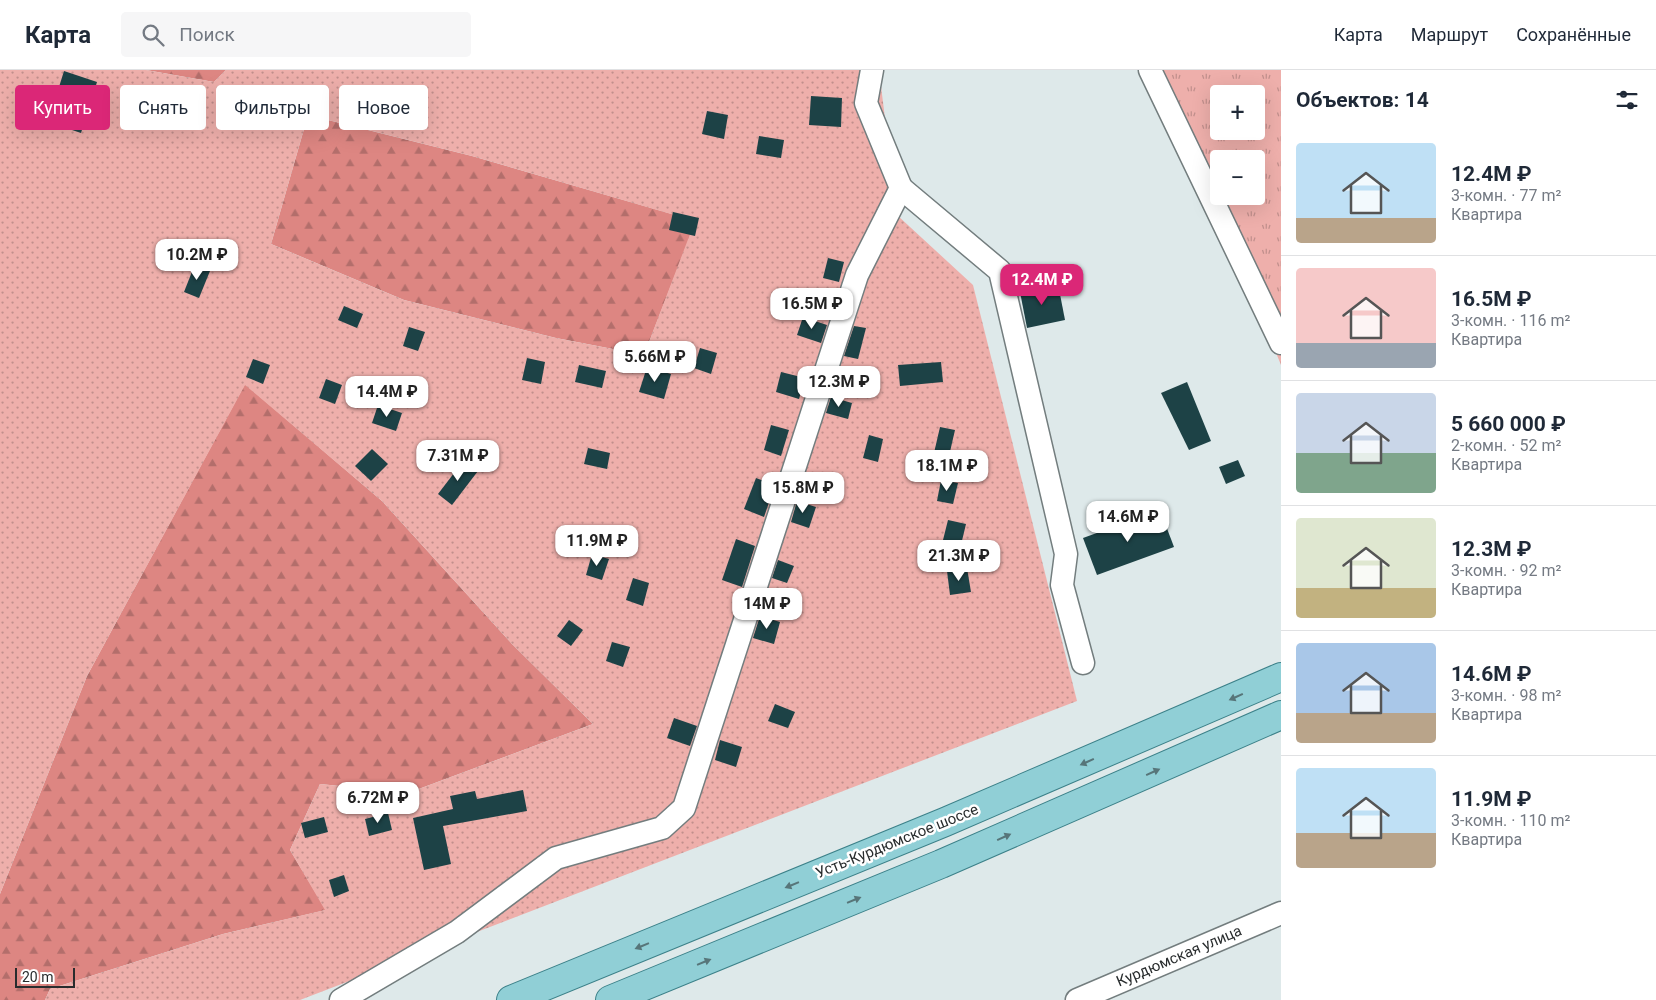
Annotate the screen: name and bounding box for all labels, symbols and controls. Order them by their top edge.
search box [121,12,471,57]
text: Карта [25,21,91,49]
icon: search [139,21,167,49]
text: Поиск [179,23,235,46]
text: Карта [1334,24,1383,45]
text: Маршрут [1411,24,1488,45]
text: Сохранённые [1516,24,1631,45]
chip: Купить [15,85,110,130]
chip: Снять [120,85,206,130]
chip: Фильтры [216,85,329,130]
chip: Новое [339,85,428,130]
map controls [1210,85,1265,205]
button: + [1210,85,1265,140]
icon: filters [1613,86,1641,114]
text: Объектов: 14 [1296,88,1429,112]
button: − [1210,150,1265,205]
text: 12.4M ₽ [1451,162,1532,186]
icon: home [1336,163,1396,223]
text: 3-комн. · 77 m² [1451,186,1561,205]
text: Квартира [1451,205,1522,224]
pin: 10.2M ₽ [151,238,243,281]
text: 10.2M ₽ [166,245,228,264]
pin: 12.4M ₽ [996,264,1088,306]
text: 12.4M ₽ [1011,270,1073,289]
text: 16.5M ₽ [1451,287,1532,311]
pin: 16.5M ₽ [766,288,858,330]
icon: home [1336,288,1396,348]
text: 16.5M ₽ [781,294,843,313]
text: 3-комн. · 116 m² [1451,311,1570,330]
text: Квартира [1451,330,1522,349]
pin: 5.66M ₽ [609,340,701,383]
text: 5.66M ₽ [624,347,686,366]
pin: 12.3M ₽ [793,366,885,408]
text: 12.3M ₽ [808,372,870,391]
pin: 14.4M ₽ [341,376,433,418]
text: 14.4M ₽ [356,382,418,401]
text: 5 660 000 ₽ [1451,412,1566,436]
icon: home [1336,413,1396,473]
text: 2-комн. · 52 m² [1451,436,1561,455]
pin: 7.31M ₽ [412,440,504,482]
text: 7.31M ₽ [427,446,489,465]
pin: 18.1M ₽ [901,450,993,492]
text: Квартира [1451,455,1522,474]
text: 18.1M ₽ [916,456,978,475]
pin: 15.8M ₽ [757,472,849,514]
text: 15.8M ₽ [772,478,834,497]
pin: 14.6M ₽ [1082,500,1174,543]
text: 14.6M ₽ [1097,507,1159,526]
pin: 11.9M ₽ [551,524,643,567]
text: 11.9M ₽ [566,531,628,550]
text: 12.3M ₽ [1451,537,1532,561]
icon: home [1336,538,1396,598]
pin: 21.3M ₽ [913,540,1005,582]
text: 21.3M ₽ [928,546,990,565]
text: 3-комн. · 92 m² [1451,561,1561,580]
text: Квартира [1451,580,1522,599]
pin: 14M ₽ [732,588,802,630]
text: 14M ₽ [743,594,791,613]
text: 14.6M ₽ [1451,662,1532,686]
icon: home [1336,663,1396,723]
text: 3-комн. · 98 m² [1451,686,1561,705]
one-way arrow [1229,693,1243,701]
text: Квартира [1451,705,1522,724]
one-way arrow [1080,758,1094,766]
one-way arrow [1146,768,1160,776]
pin: 6.72M ₽ [332,782,424,824]
text: 11.9M ₽ [1451,787,1532,811]
text: 6.72M ₽ [347,788,409,807]
icon: home [1336,788,1396,848]
street label: Усть-Курдюмское шоссе [813,800,981,882]
text: 3-комн. · 110 m² [1451,811,1570,830]
text: Квартира [1451,830,1522,849]
one-way arrow [997,833,1011,841]
one-way arrow [785,881,799,889]
one-way arrow [847,896,862,904]
street label: Курдюмская улица [1114,921,1244,991]
one-way arrow [634,943,649,951]
one-way arrow [697,957,711,965]
scale bar [15,965,75,988]
text: 20 m [22,969,54,985]

